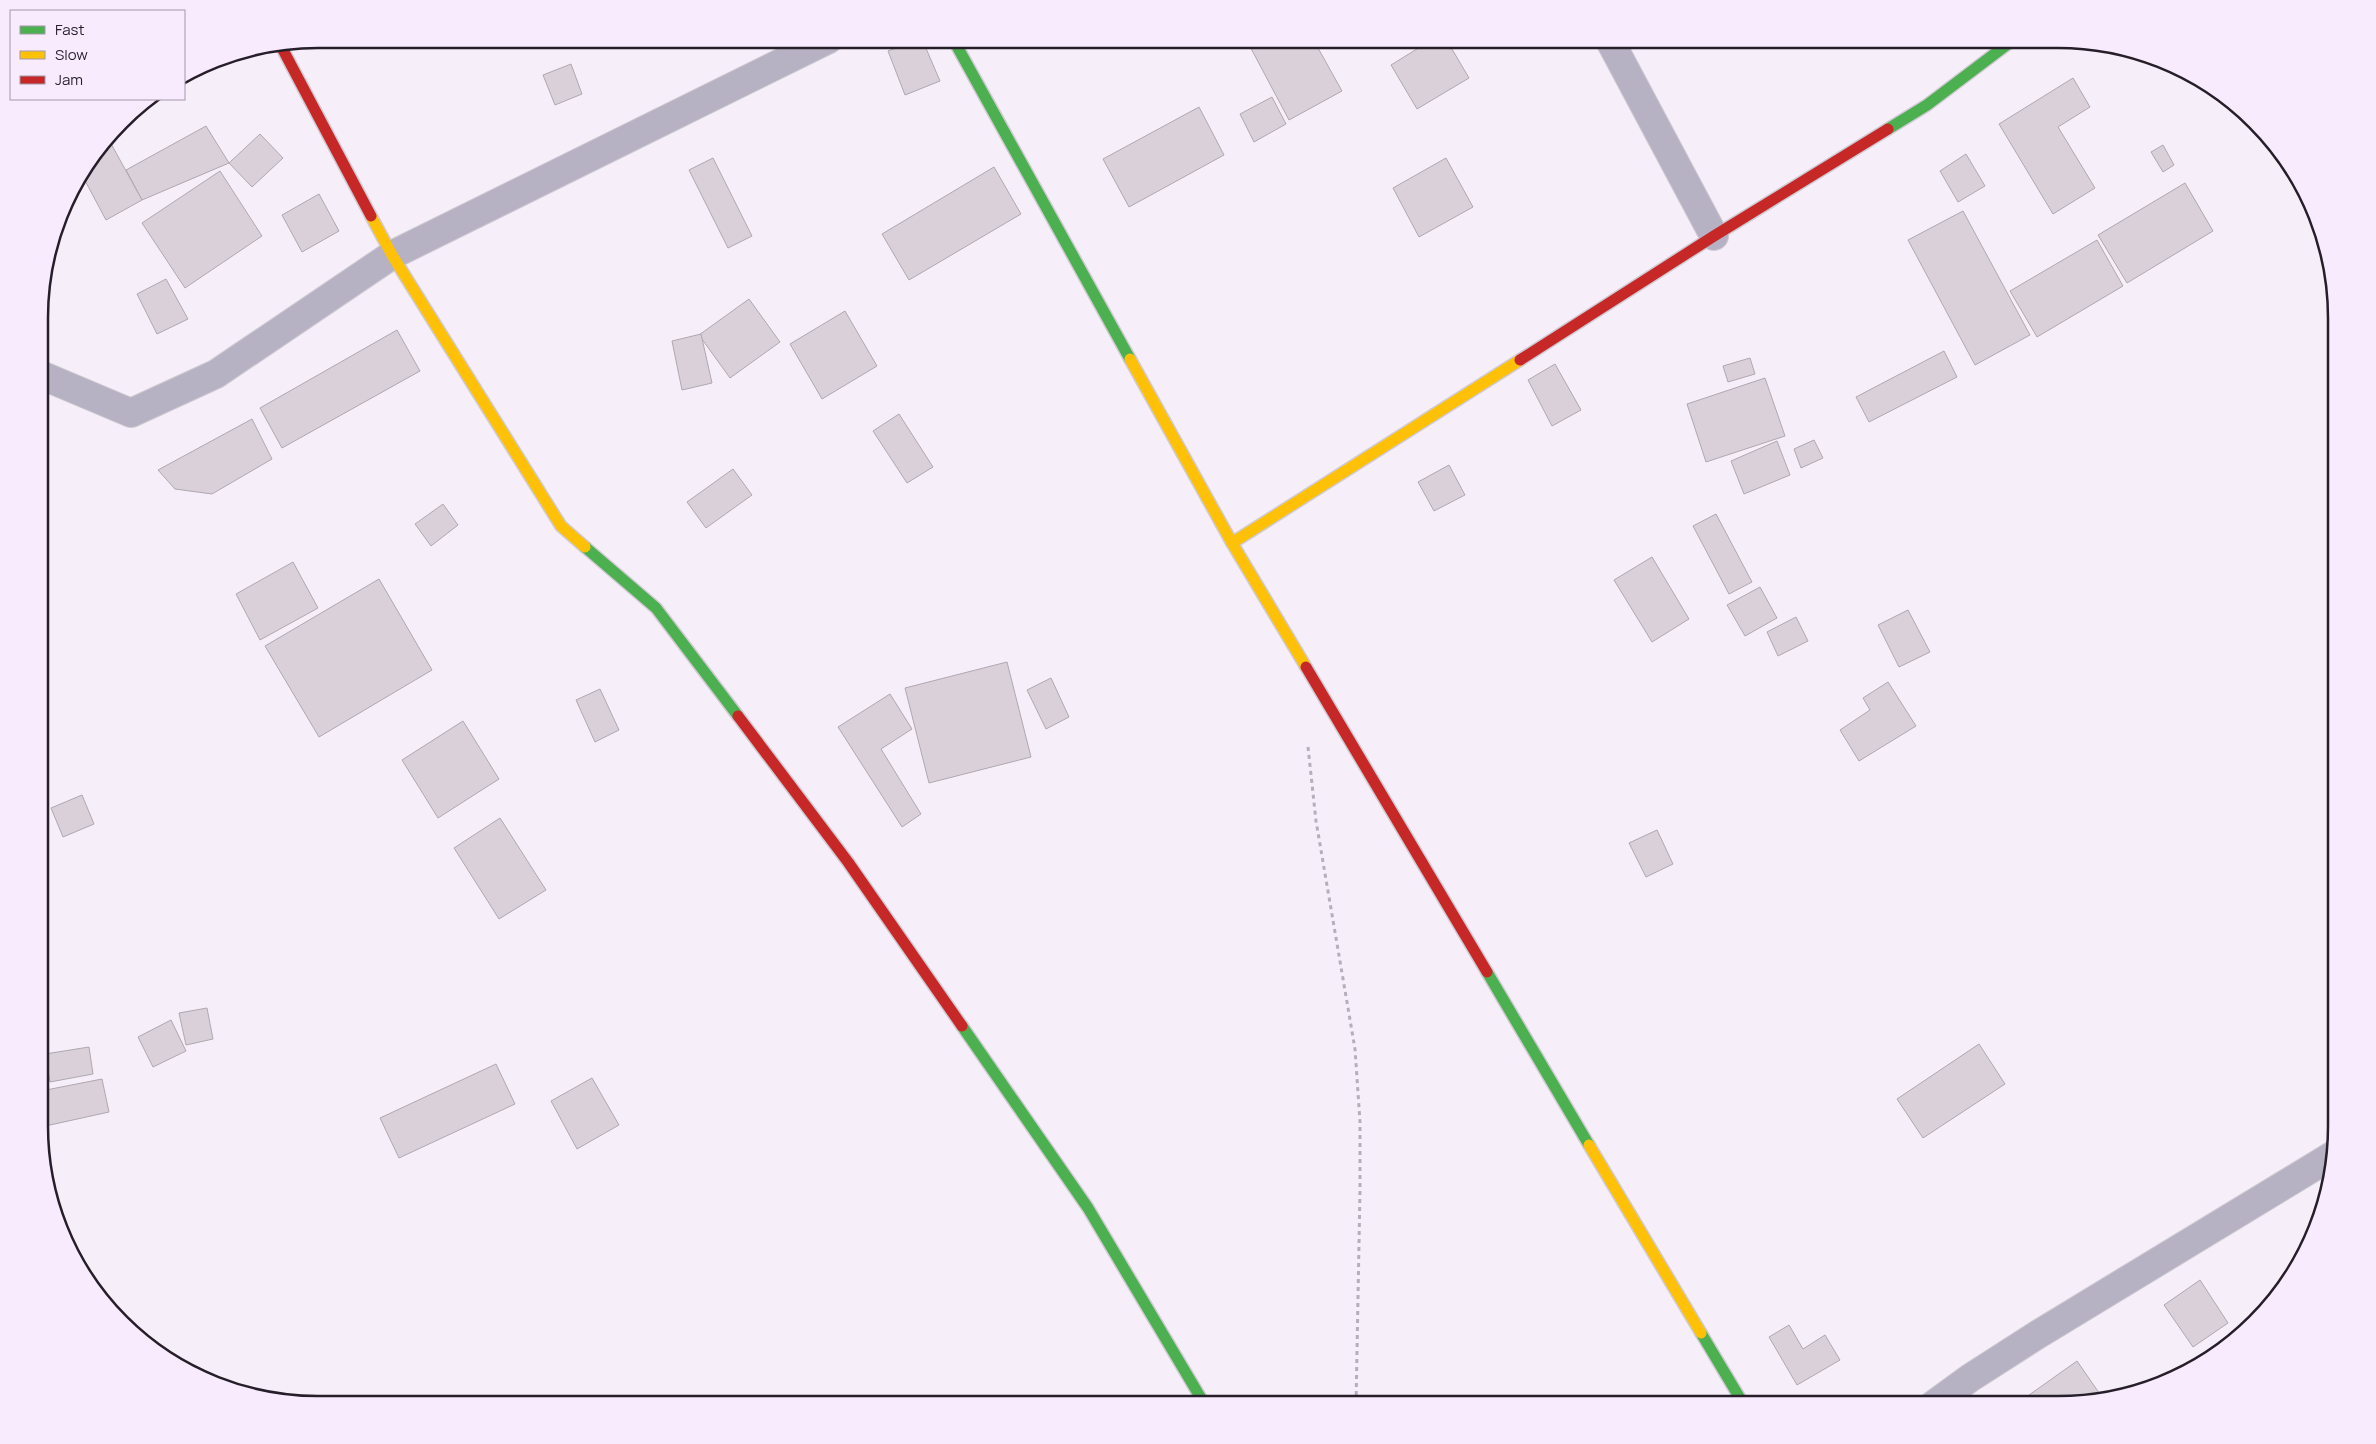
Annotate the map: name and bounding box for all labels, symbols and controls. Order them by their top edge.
legend [10,10,185,100]
text: Fast [55,19,84,40]
text: Slow [55,44,88,65]
text: Jam [55,69,83,90]

